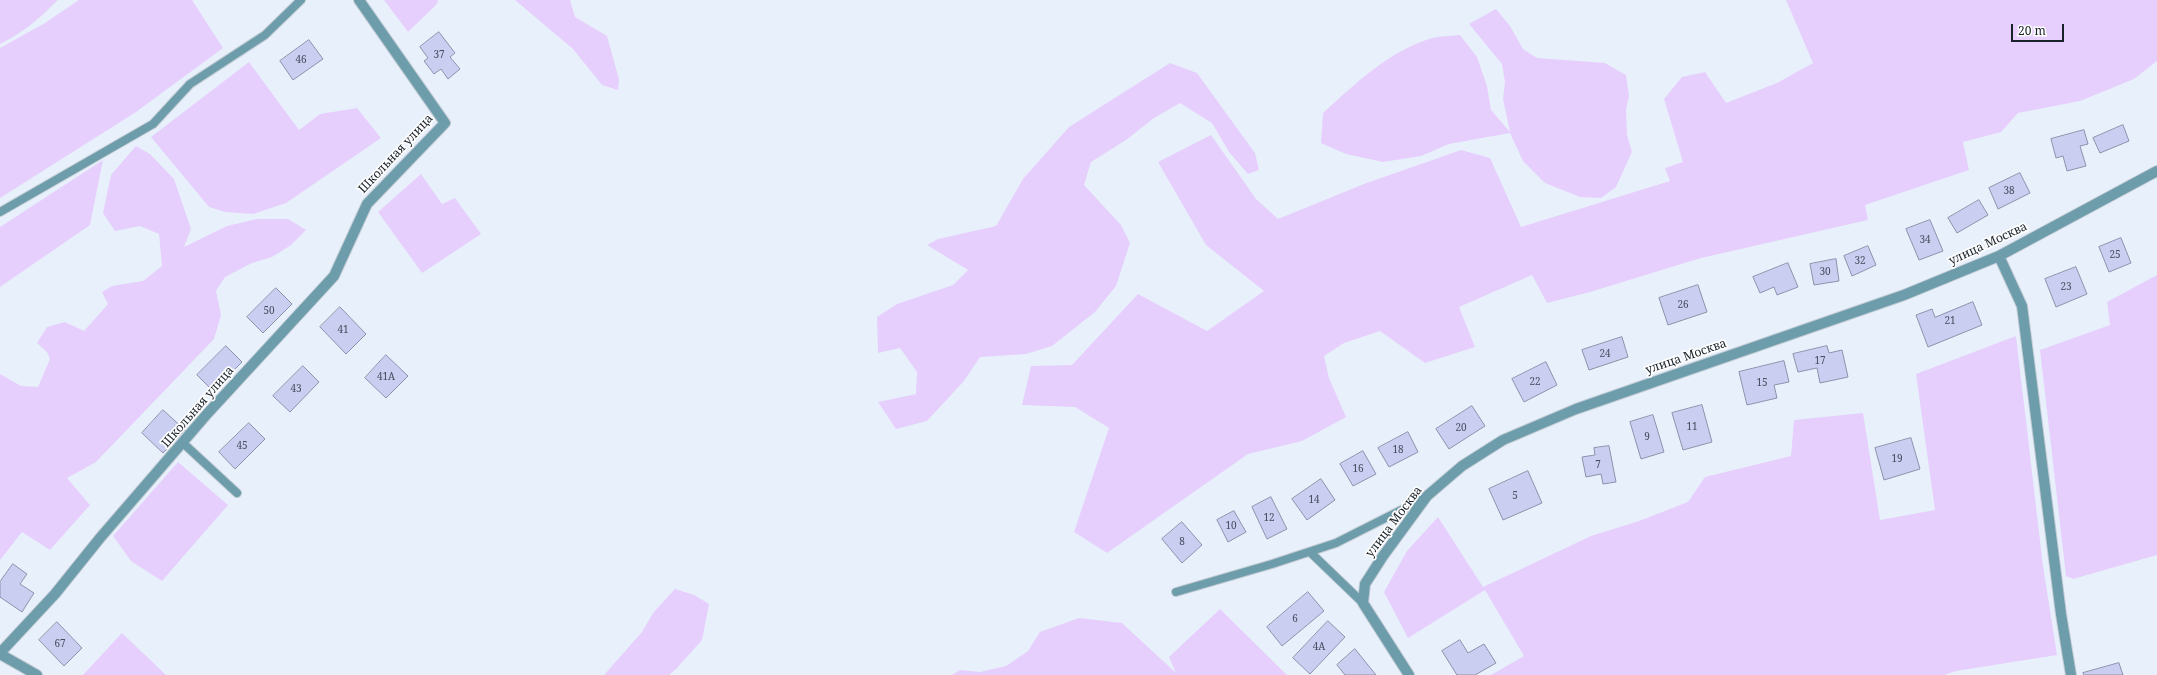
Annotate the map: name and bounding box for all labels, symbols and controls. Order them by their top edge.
scale bar [2013,16,2066,42]
text: 20 m [2018,22,2046,39]
house number: 37 [433,49,445,61]
house number: 46 [295,54,307,66]
street label: Школьная улица [356,112,436,196]
house number: 38 [2003,185,2015,197]
street label: улица Москва [1946,220,2030,268]
house number: 34 [1919,234,1931,246]
house number: 25 [2109,249,2121,261]
house number: 32 [1854,255,1866,267]
house number: 30 [1819,266,1831,278]
house number: 23 [2060,281,2072,293]
house number: 26 [1677,299,1689,311]
house number: 50 [263,305,275,317]
house number: 21 [1944,315,1956,327]
house number: 41 [337,324,349,336]
street label: улица Москва [1643,336,1729,378]
house number: 24 [1599,348,1611,360]
house number: 17 [1814,355,1826,367]
street label: Школьная улица [159,364,237,450]
house number: 41А [377,371,395,383]
house number: 22 [1529,376,1541,388]
house number: 15 [1756,377,1768,389]
house number: 43 [290,383,302,395]
house number: 11 [1686,421,1698,433]
house number: 20 [1455,422,1467,434]
house number: 9 [1644,431,1650,443]
house number: 45 [236,440,248,452]
house number: 18 [1392,444,1404,456]
house number: 19 [1891,453,1903,465]
house number: 7 [1595,459,1601,471]
house number: 16 [1352,463,1364,475]
street label: улица Москва [1363,484,1425,560]
house number: 5 [1512,490,1518,502]
house number: 14 [1308,494,1320,506]
house number: 12 [1263,512,1275,524]
house number: 10 [1225,520,1237,532]
house number: 8 [1179,536,1185,548]
house number: 6 [1292,613,1298,625]
house number: 67 [54,638,66,650]
house number: 4А [1313,641,1325,653]

